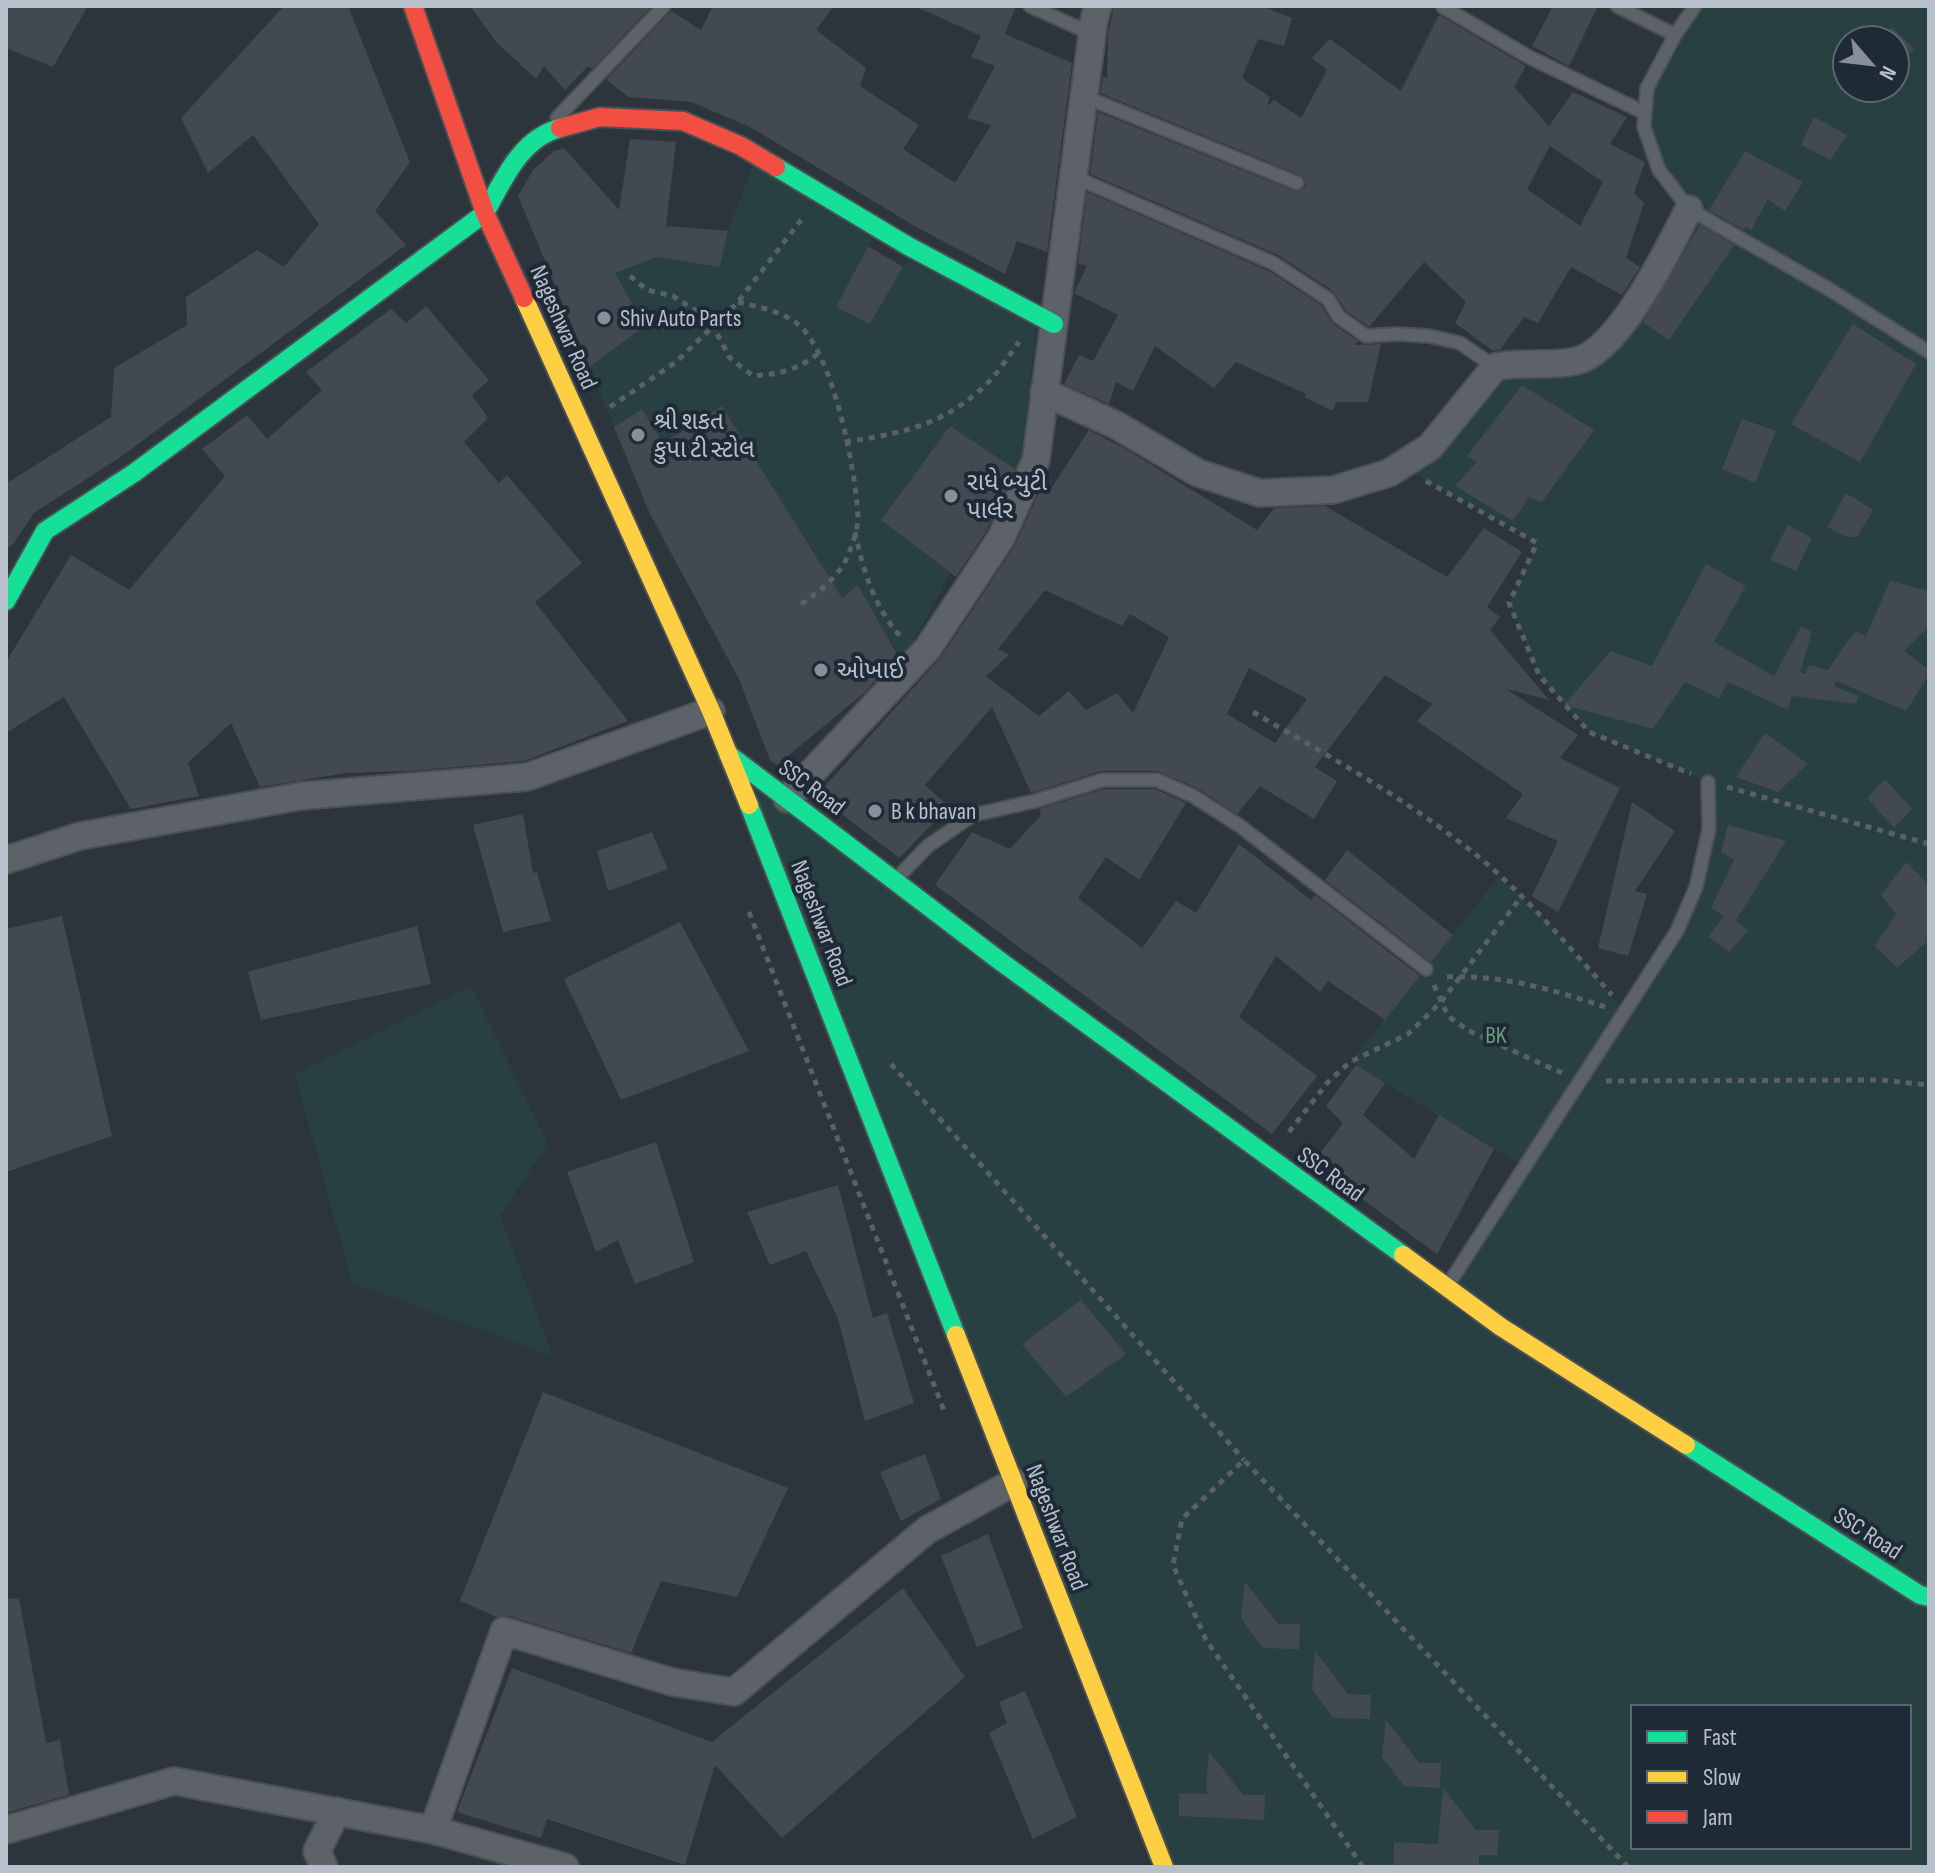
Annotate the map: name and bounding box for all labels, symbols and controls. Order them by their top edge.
north arrow [1831,24,1911,104]
text: N [1873,61,1902,84]
street label: Nageshwar Road [523,261,604,394]
place label: Shiv Auto Parts [620,304,741,333]
marker: Shiv Auto Parts [595,309,613,327]
place label: શ્રી શકત કુપા ટી સ્ટોલ [653,407,755,464]
marker: શ્રી શકત કુપા ટી સ્ટોલ [629,426,647,444]
place label: રાધે બ્યુટી પાર્લર [967,467,1048,525]
marker: રાધે બ્યુટી પાર્લર [942,487,960,505]
place label: ઓખાઈ [837,656,906,685]
marker: ઓખાઈ [812,661,830,679]
street label: SSC Road [773,753,851,822]
place label: B k bhavan [891,797,976,826]
marker: B k bhavan [866,802,884,820]
street label: Nageshwar Road [784,856,859,990]
park label: BK [1485,1021,1507,1050]
street label: SSC Road [1292,1140,1370,1208]
street label: Nageshwar Road [1019,1460,1094,1594]
street label: SSC Road [1828,1501,1907,1566]
legend [1631,1705,1911,1849]
text: Fast [1703,1723,1737,1752]
text: Slow [1703,1763,1741,1792]
text: Jam [1702,1803,1733,1832]

